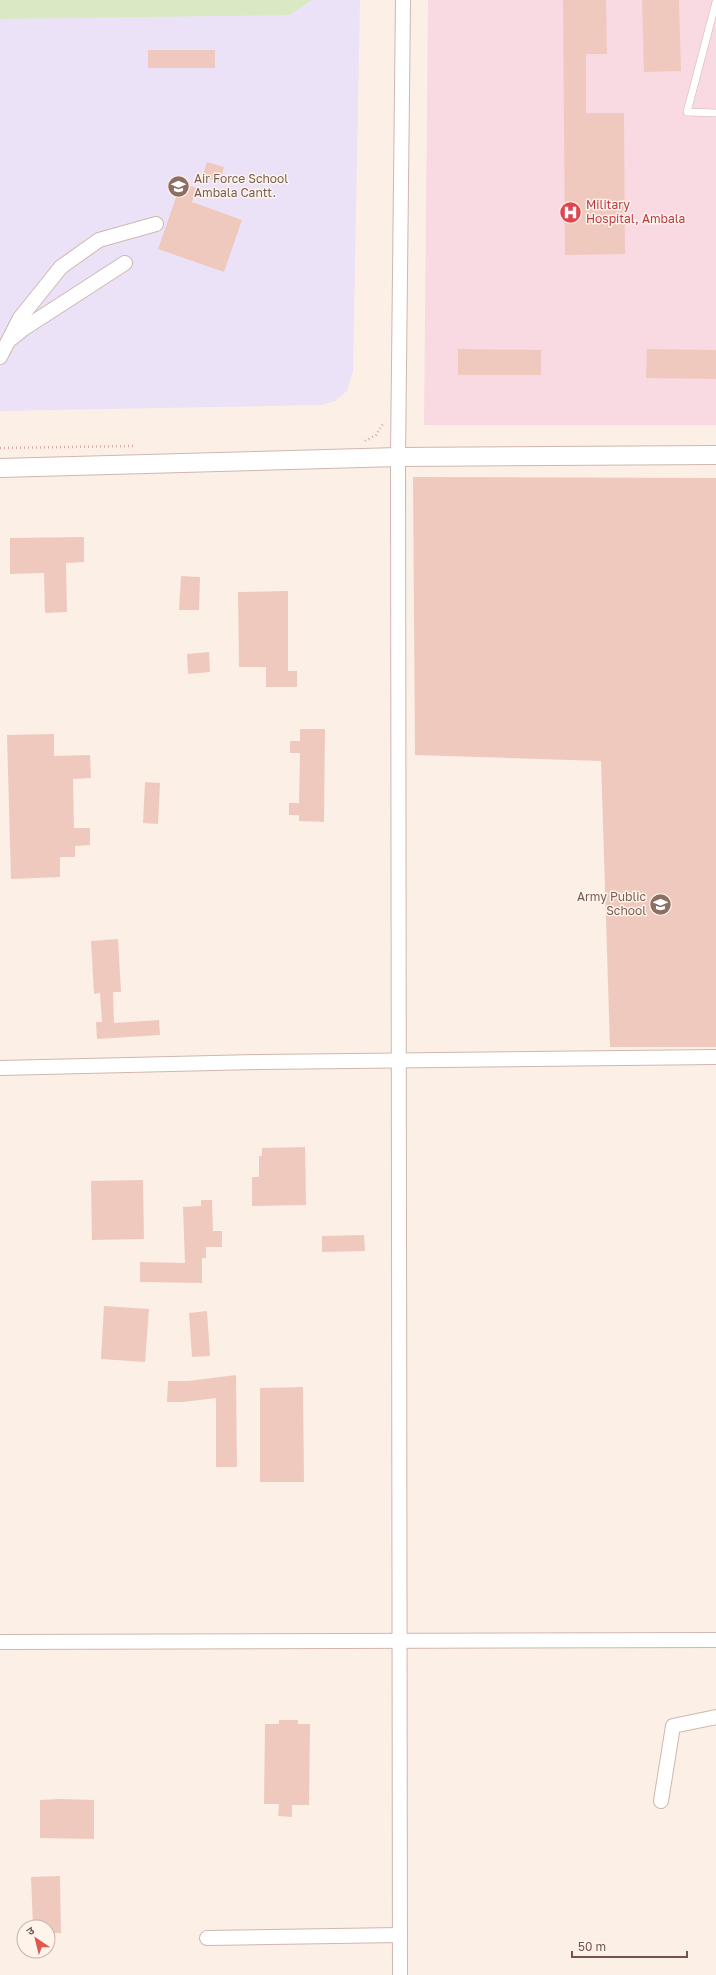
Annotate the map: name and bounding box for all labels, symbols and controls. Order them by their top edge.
place label: Air Force School Ambala Cantt. [194,171,288,200]
school or university icon: Air Force School Ambala Cantt. [165,173,191,199]
place label: Military Hospital, Ambala [586,197,685,226]
hospital icon: Military Hospital, Ambala [558,199,584,225]
place label: Army Public School [577,889,646,918]
school or university icon: Army Public School [648,891,674,917]
north arrow [16,1919,56,1959]
text: उ [24,1923,37,1938]
scale bar [572,1933,687,1959]
text: 50 m [578,1939,606,1954]

